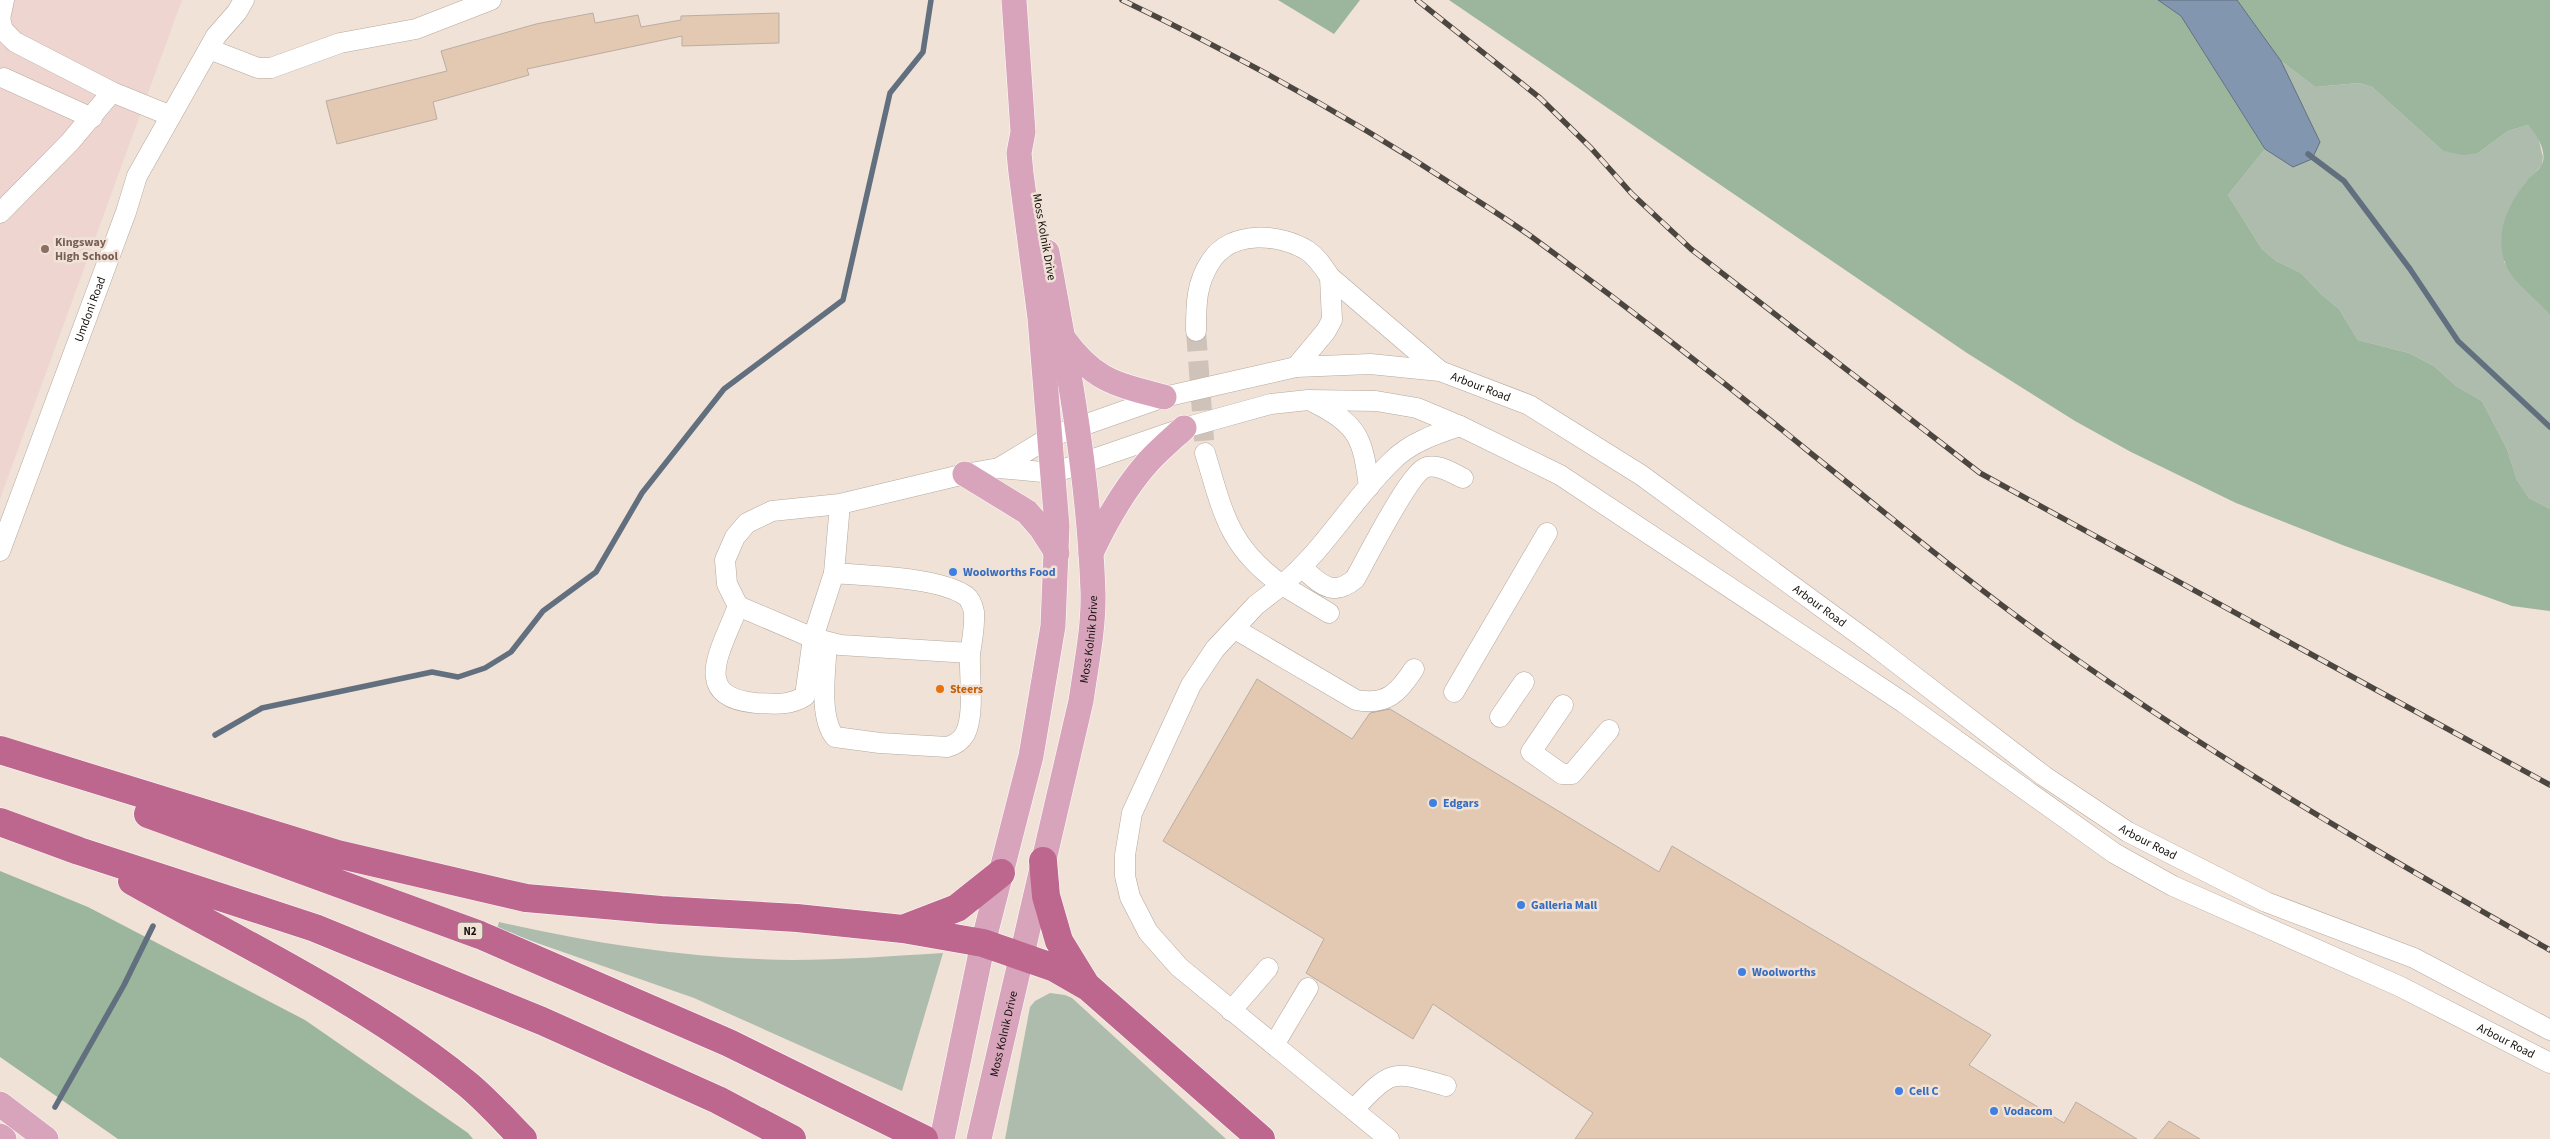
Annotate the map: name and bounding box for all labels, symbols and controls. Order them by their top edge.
street label: Moss Kolnik Drive [1028,192,1060,282]
place label: Kingsway High School [55,234,119,265]
marker: Kingsway High School [39,243,51,255]
street label: Umdoni Road [70,274,110,344]
street label: Arbour Road [1448,367,1513,406]
place label: Woolworths Food [963,564,1056,581]
marker: Woolworths Food [947,566,959,578]
street label: Arbour Road [1789,580,1850,631]
street label: Moss Kolnik Drive [1075,595,1102,684]
place label: Steers [950,681,983,698]
marker: Steers [934,683,946,695]
place label: Edgars [1443,795,1479,812]
marker: Edgars [1427,797,1439,809]
street label: Arbour Road [2116,820,2180,864]
place label: Galleria Mall [1531,897,1598,914]
marker: Galleria Mall [1515,899,1527,911]
road number: N2 [458,922,482,939]
place label: Woolworths [1752,964,1816,981]
marker: Woolworths [1736,966,1748,978]
street label: Moss Kolnik Drive [985,989,1022,1079]
street label: Arbour Road [2474,1019,2538,1062]
place label: Cell C [1909,1083,1938,1100]
marker: Cell C [1893,1085,1905,1097]
place label: Vodacom [2003,1103,2053,1120]
marker: Vodacom [1988,1105,2000,1117]

